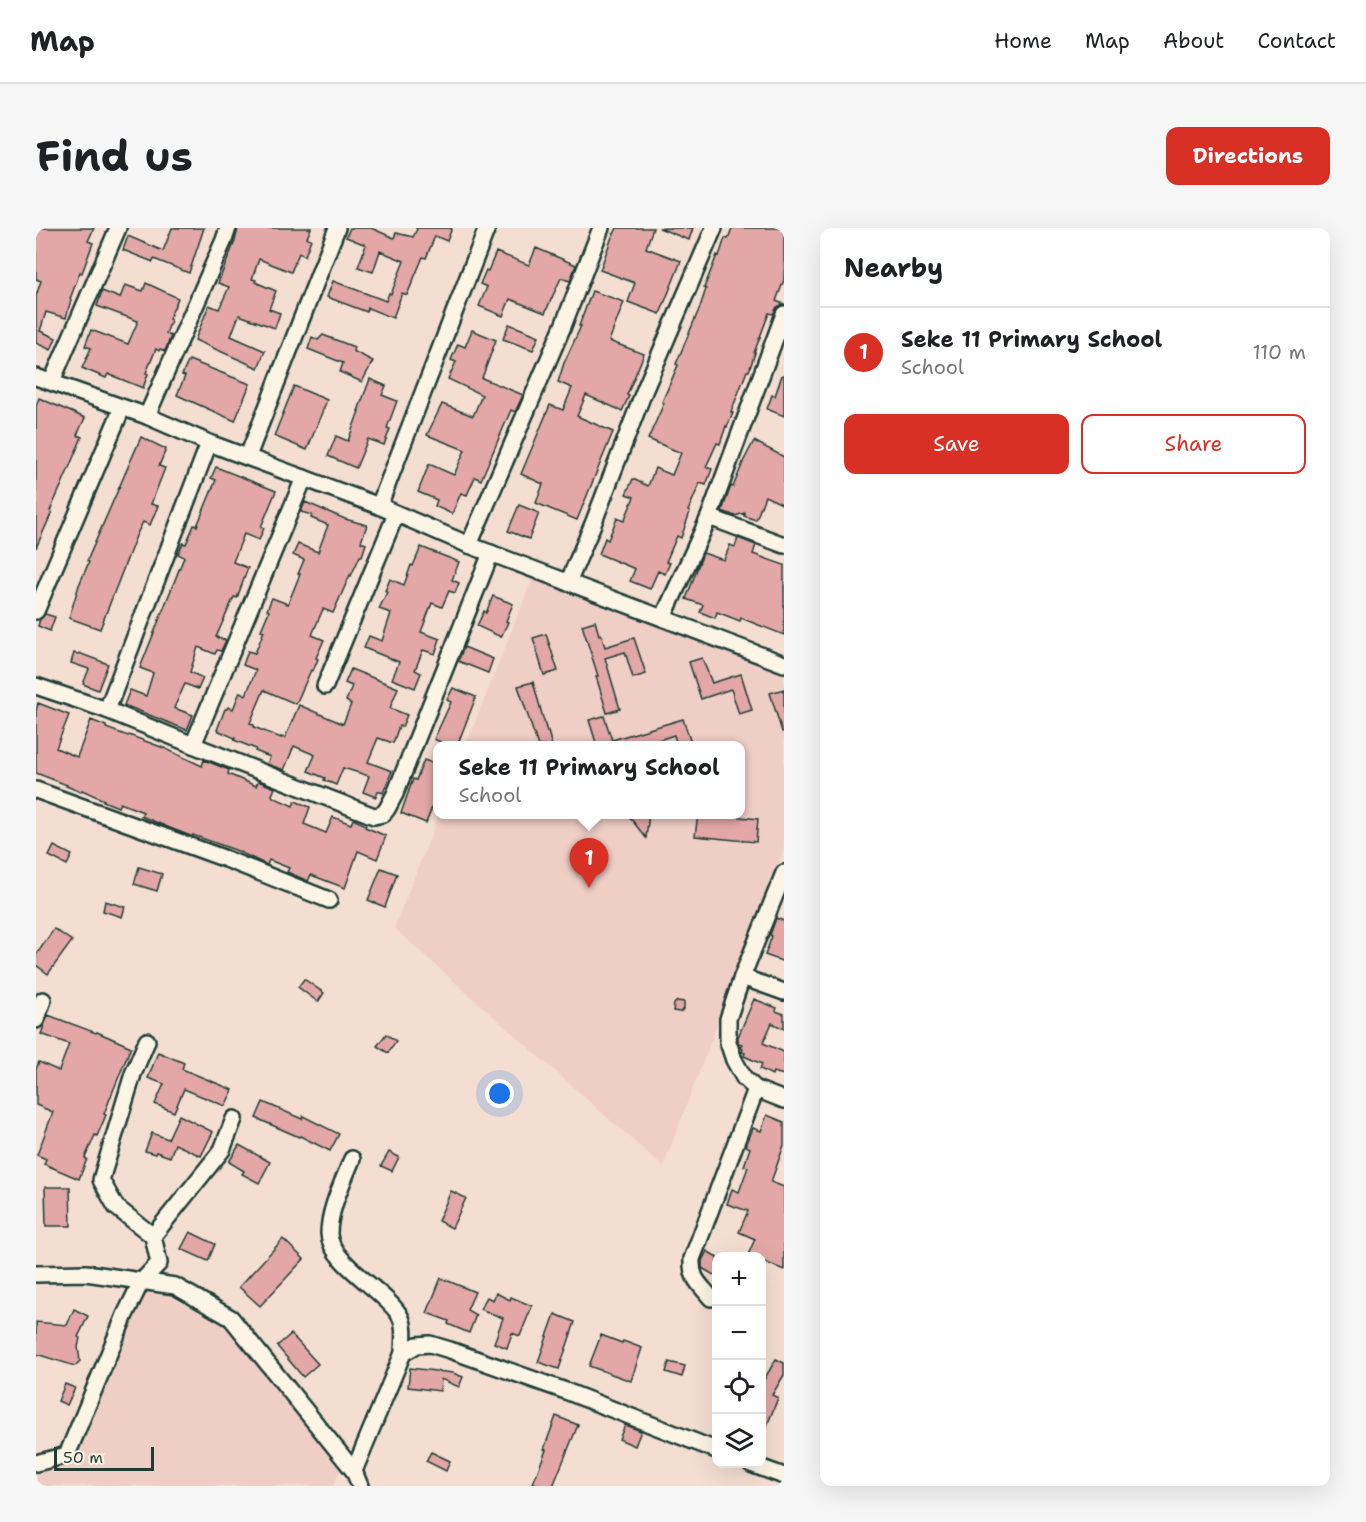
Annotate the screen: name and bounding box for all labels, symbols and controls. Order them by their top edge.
text: Map [30,22,95,60]
text: Home [994,27,1052,55]
text: Map [1085,27,1130,55]
text: About [1163,27,1224,55]
text: Contact [1257,27,1336,55]
button: Directions [1166,127,1330,185]
text: Find us [36,128,193,184]
text: Nearby [844,250,943,285]
text: Seke 11 Primary School [901,325,1162,354]
text: 1 [859,339,868,365]
text: 110 m [1252,339,1306,365]
text: School [901,354,964,380]
button: Save [844,414,1069,474]
button: Share [1081,414,1306,474]
popup [433,741,745,819]
text: Seke 11 Primary School [458,753,720,782]
text: School [458,782,521,808]
pin: 1 [570,838,608,888]
your location [485,1079,514,1108]
map controls [712,1252,766,1468]
button: + [712,1252,766,1306]
button: − [712,1306,766,1360]
button: locate [712,1360,766,1414]
button: layers [712,1414,766,1468]
scale bar [54,1444,154,1472]
text: 50 m [63,1447,103,1468]

